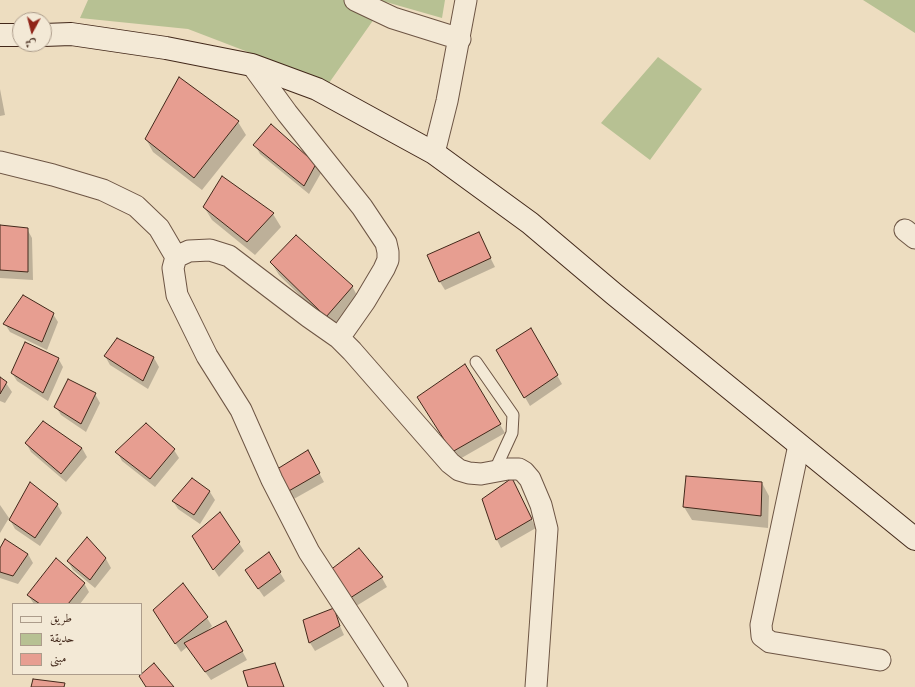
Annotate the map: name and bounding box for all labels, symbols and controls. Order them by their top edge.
north arrow [12,12,52,52]
text: ش [24,36,37,51]
legend [12,603,142,675]
text: طريق [50,611,72,625]
text: حديقة [50,631,74,645]
text: مبنى [50,651,66,665]

